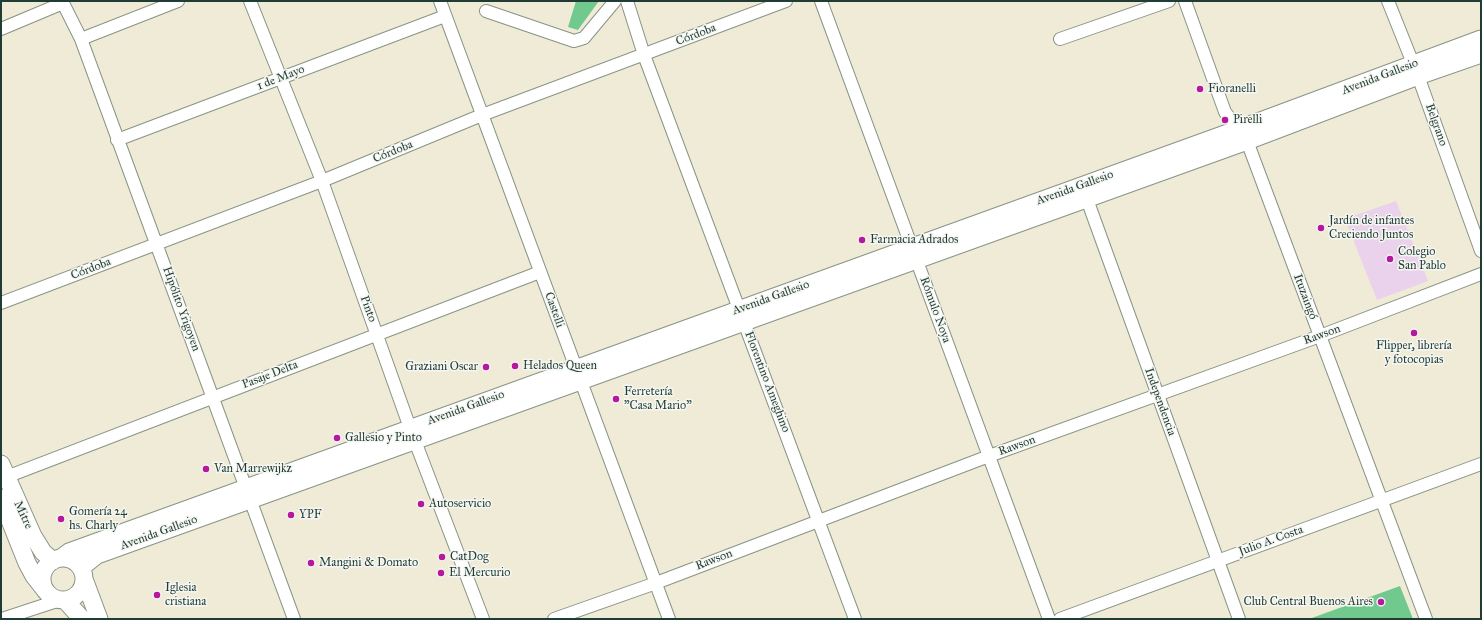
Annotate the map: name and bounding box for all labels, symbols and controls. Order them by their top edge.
street label: Córdoba [674,21,718,49]
street label: Avenida Gallesio [1340,56,1420,98]
street label: 1 de Mayo [255,62,307,94]
place label: Fioranelli [1208,82,1256,96]
marker: Fioranelli [1195,84,1205,94]
street label: Belgrano [1422,102,1450,148]
place label: Pirelli [1233,113,1262,127]
marker: Pirelli [1220,115,1230,125]
street label: Córdoba [371,137,415,167]
street label: Avenida Gallesio [1035,167,1115,209]
place label: Jardín de infantes Creciendo Juntos [1329,214,1414,242]
marker: Jardín de infantes Creciendo Juntos [1316,223,1326,233]
place label: Farmacia Adrados [870,233,958,247]
marker: Farmacia Adrados [857,235,867,245]
place label: Colegio San Pablo [1398,245,1446,273]
marker: Colegio San Pablo [1385,254,1395,264]
street label: Córdoba [69,255,113,283]
street label: Hipólito Yrigoyen [159,265,203,353]
street label: Ituzaingó [1290,272,1320,322]
street label: Rómulo Noya [916,275,954,345]
street label: Avenida Gallesio [731,277,811,319]
street label: Castelli [541,290,567,330]
street label: Pinto [357,294,379,324]
street label: Rawson [1302,322,1342,348]
marker: Flipper, librería y fotocopias [1409,328,1419,338]
street label: Florentino Ameghino [741,329,793,435]
place label: Flipper, librería y fotocopias [1376,339,1452,367]
street label: Pasaje Delta [240,358,300,392]
place label: Helados Queen [523,359,597,373]
place label: Graziani Oscar [405,360,478,374]
marker: Helados Queen [510,361,520,371]
marker: Graziani Oscar [481,362,491,372]
street label: Independencia [1141,366,1179,438]
place label: Ferretería "Casa Mario" [624,385,692,413]
street label: Avenida Gallesio [426,387,506,429]
marker: Ferretería "Casa Mario" [611,394,621,404]
place label: Gallesio y Pinto [345,431,422,445]
marker: Gallesio y Pinto [332,433,342,443]
street label: Rawson [997,433,1037,459]
place label: Van Marrewijkz [214,462,292,476]
marker: Van Marrewijkz [201,464,211,474]
place label: Autoservicio [429,497,491,511]
street label: Mitre [10,499,36,531]
marker: Autoservicio [416,499,426,509]
place label: Gomería 24 hs. Charly [69,505,127,533]
place label: YPF [299,508,322,522]
marker: YPF [286,510,296,520]
street label: Avenida Gallesio [119,512,199,554]
marker: Gomería 24 hs. Charly [56,514,66,524]
street label: Julio A. Costa [1237,523,1305,559]
street label: Rawson [694,546,734,574]
place label: CatDog [450,550,489,564]
marker: CatDog [437,552,447,562]
place label: Mangini & Domato [319,556,418,570]
marker: Mangini & Domato [306,558,316,568]
place label: El Mercurio [449,566,510,580]
marker: El Mercurio [436,568,446,578]
place label: Iglesia cristiana [165,581,206,609]
marker: Iglesia cristiana [152,590,162,600]
place label: Club Central Buenos Aires [1243,595,1373,609]
marker: Club Central Buenos Aires [1376,597,1386,607]

